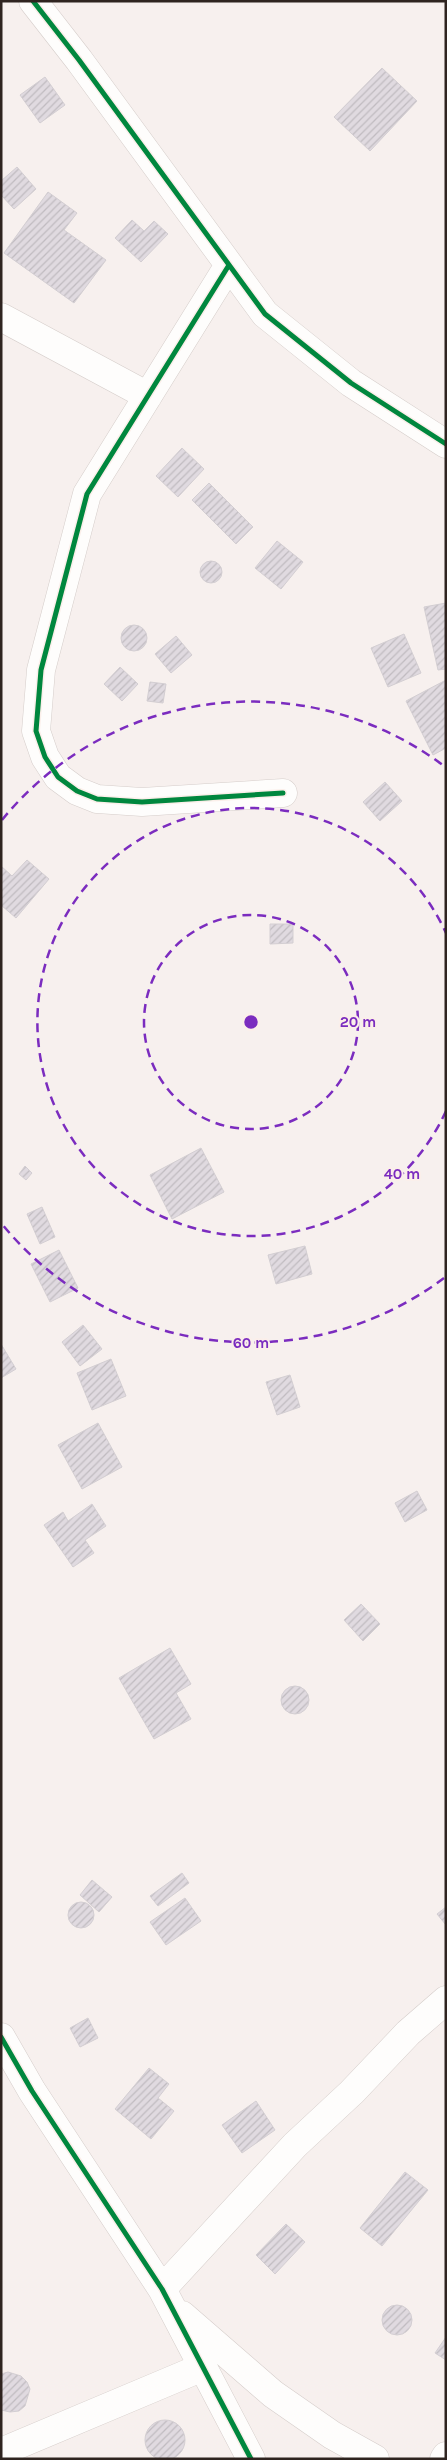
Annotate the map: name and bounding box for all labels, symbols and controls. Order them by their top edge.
centre of rings [242,1013,260,1031]
text: 20 m [340,1013,376,1031]
text: 40 m [384,1165,420,1183]
text: 60 m [233,1334,269,1352]

